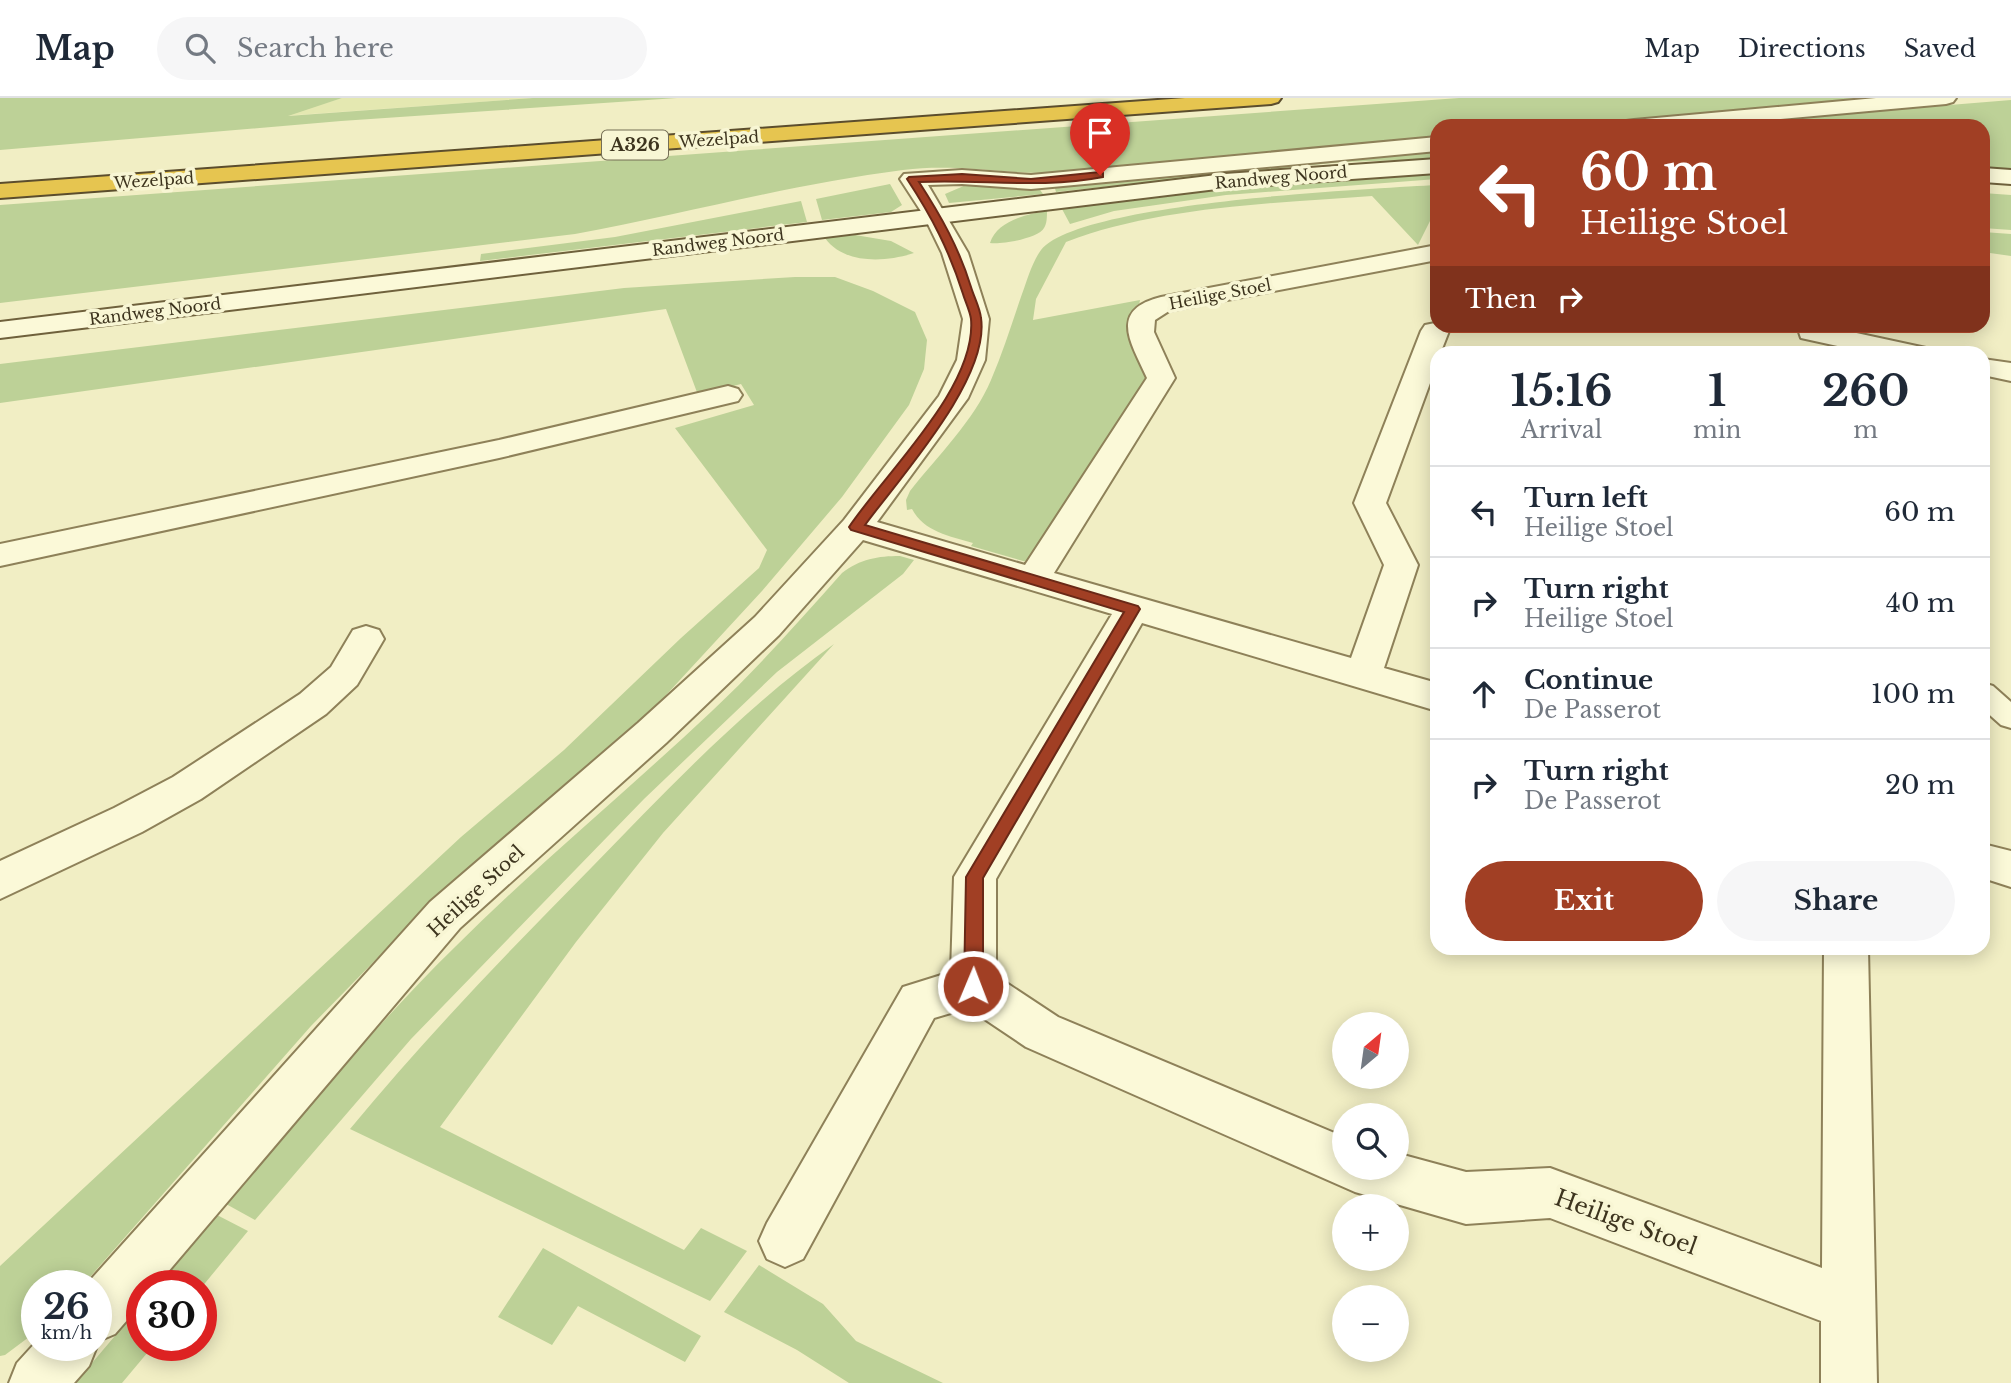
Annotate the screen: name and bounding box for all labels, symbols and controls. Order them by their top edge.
search box [157,17,647,80]
text: Map [35,28,115,69]
icon: search [181,29,219,67]
text: Search here [237,32,394,64]
text: Map [1644,34,1700,63]
text: Directions [1738,34,1866,63]
text: Saved [1904,34,1976,63]
pin [1070,103,1130,175]
icon: arrive [1081,114,1119,152]
street label: Wezelpad [677,126,760,152]
road number: A326 [602,130,668,160]
text: 60 m [1580,142,1717,203]
icon: left [1465,147,1556,238]
street label: Randweg Noord [1214,161,1348,193]
street label: Wezelpad [112,167,195,193]
text: Heilige Stoel [1580,203,1788,243]
street label: Randweg Noord [651,224,785,260]
street label: Heilige Stoel [1167,274,1273,314]
icon: right [1551,280,1589,318]
text: Then [1465,283,1537,315]
street label: Randweg Noord [88,293,222,329]
text: 15:16 [1511,365,1612,417]
text: 1 [1708,365,1726,417]
text: 260 [1822,365,1909,417]
text: Arrival [1521,416,1602,444]
text: min [1693,416,1741,444]
text: m [1853,416,1878,444]
text: Turn left [1524,482,1648,514]
icon: left [1465,493,1503,531]
text: 60 m [1884,496,1955,528]
text: Heilige Stoel [1524,514,1674,542]
text: Turn right [1524,573,1669,605]
icon: right [1465,584,1503,622]
text: 40 m [1886,587,1955,619]
text: Heilige Stoel [1524,605,1674,633]
text: Continue [1524,664,1653,696]
icon: ahead [1465,675,1503,713]
text: 100 m [1871,678,1955,710]
text: De Passerot [1524,696,1661,724]
text: Turn right [1524,755,1669,787]
icon: right [1465,766,1503,804]
text: 20 m [1885,769,1955,801]
text: De Passerot [1524,787,1661,815]
street label: Heilige Stoel [423,840,529,942]
button: Exit [1465,861,1703,941]
button: Share [1717,861,1955,941]
position arrow [936,949,1010,1023]
north arrow [1332,1012,1409,1088]
map controls [1332,1012,1409,1362]
button: search [1332,1103,1409,1180]
street label: Heilige Stoel [1551,1183,1701,1261]
button: + [1332,1194,1409,1271]
speed limit sign: 30 [126,1270,217,1361]
text: 26 [43,1285,90,1328]
button: − [1332,1285,1409,1362]
text: km/h [41,1322,92,1344]

